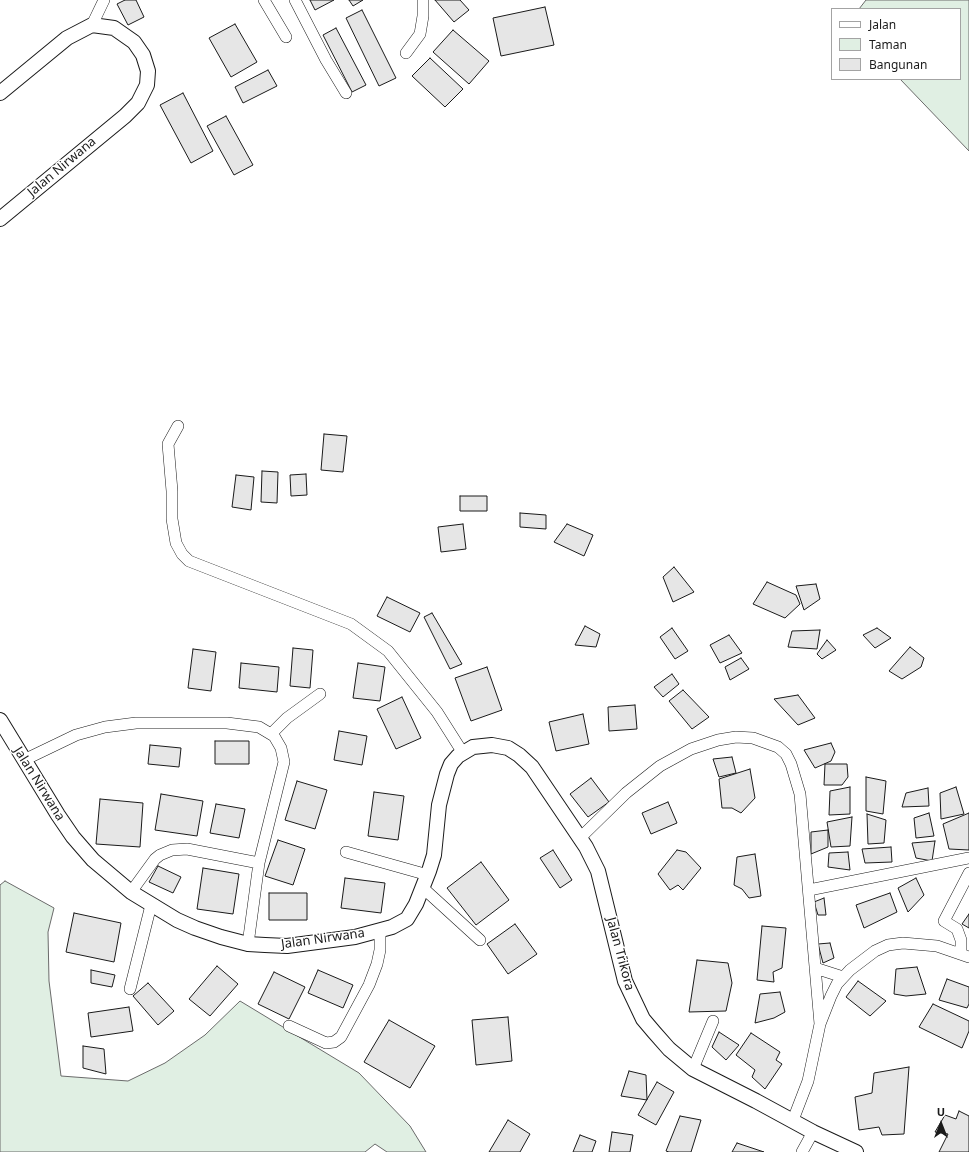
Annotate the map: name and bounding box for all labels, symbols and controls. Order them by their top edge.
legend [831,8,961,80]
text: Jalan [869,16,896,33]
text: Taman [869,36,907,53]
text: Bangunan [869,56,927,73]
street label: Jalan Nirwana [25,134,99,200]
street label: Jalan Nirwana [10,744,68,824]
street label: Jalan Trikora [603,916,637,992]
street label: Jalan Nirwana [280,925,366,953]
north arrow [921,1104,961,1144]
text: U [937,1104,945,1119]

